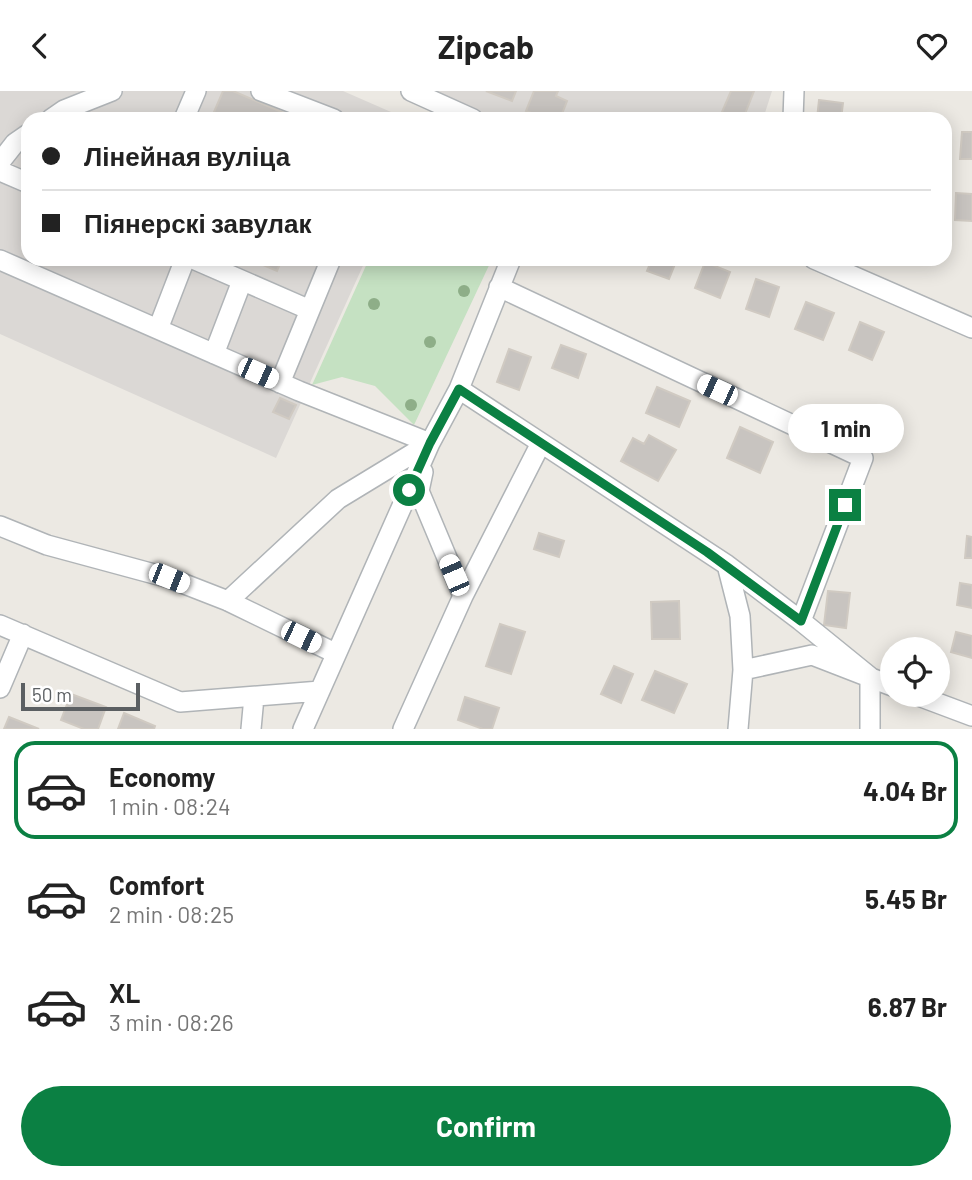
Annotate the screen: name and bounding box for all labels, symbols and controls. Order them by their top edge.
icon: back [21,27,59,65]
text: Zipcab [438,27,534,65]
icon: heart [913,27,951,65]
text: Лінейная вуліца [84,140,290,171]
text: Піянерскі завулак [84,207,312,238]
car [235,355,282,391]
car [694,372,741,408]
callout: 1 min [787,403,903,453]
text: 1 min [821,414,871,442]
route start [393,474,425,506]
route end [829,489,861,521]
car [437,552,472,598]
car [146,560,193,596]
car [278,618,325,656]
map controls [880,637,950,707]
button: locate [880,637,950,707]
scale bar [21,680,140,711]
text: 50 m [32,683,72,706]
icon: car [25,759,88,822]
text: Economy [109,761,215,792]
text: 4.04 Br [863,775,947,806]
text: 1 min · 08:24 [109,792,231,820]
icon: car [25,867,88,930]
text: Comfort [109,869,205,900]
text: 5.45 Br [865,883,947,914]
text: 2 min · 08:25 [109,900,234,928]
icon: car [25,975,88,1038]
text: XL [109,977,140,1008]
text: 6.87 Br [868,991,947,1022]
text: 3 min · 08:26 [109,1008,234,1036]
button: Confirm [21,1086,951,1166]

